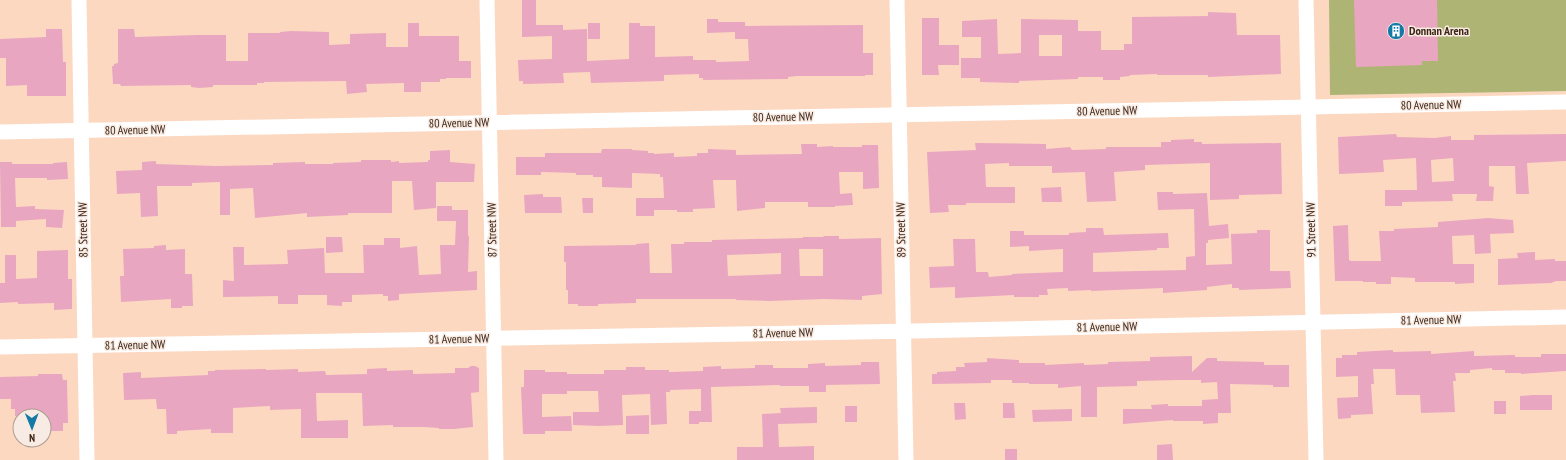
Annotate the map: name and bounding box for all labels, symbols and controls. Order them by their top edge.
building icon: Donnan Arena [1386,21,1406,41]
place label: Donnan Arena [1409,23,1469,38]
street label: 80 Avenue NW [1401,96,1461,113]
street label: 80 Avenue NW [1077,102,1137,119]
street label: 80 Avenue NW [753,108,813,125]
street label: 80 Avenue NW [429,114,489,131]
street label: 80 Avenue NW [105,121,165,138]
street label: 85 Street NW [75,202,90,258]
street label: 89 Street NW [893,202,908,258]
street label: 91 Street NW [1303,202,1318,258]
street label: 87 Street NW [484,203,499,258]
street label: 81 Avenue NW [1401,311,1461,328]
street label: 81 Avenue NW [1077,318,1137,335]
street label: 81 Avenue NW [753,324,813,341]
street label: 81 Avenue NW [429,330,489,347]
street label: 81 Avenue NW [105,336,165,353]
north arrow [12,408,52,448]
text: N [29,431,35,445]

